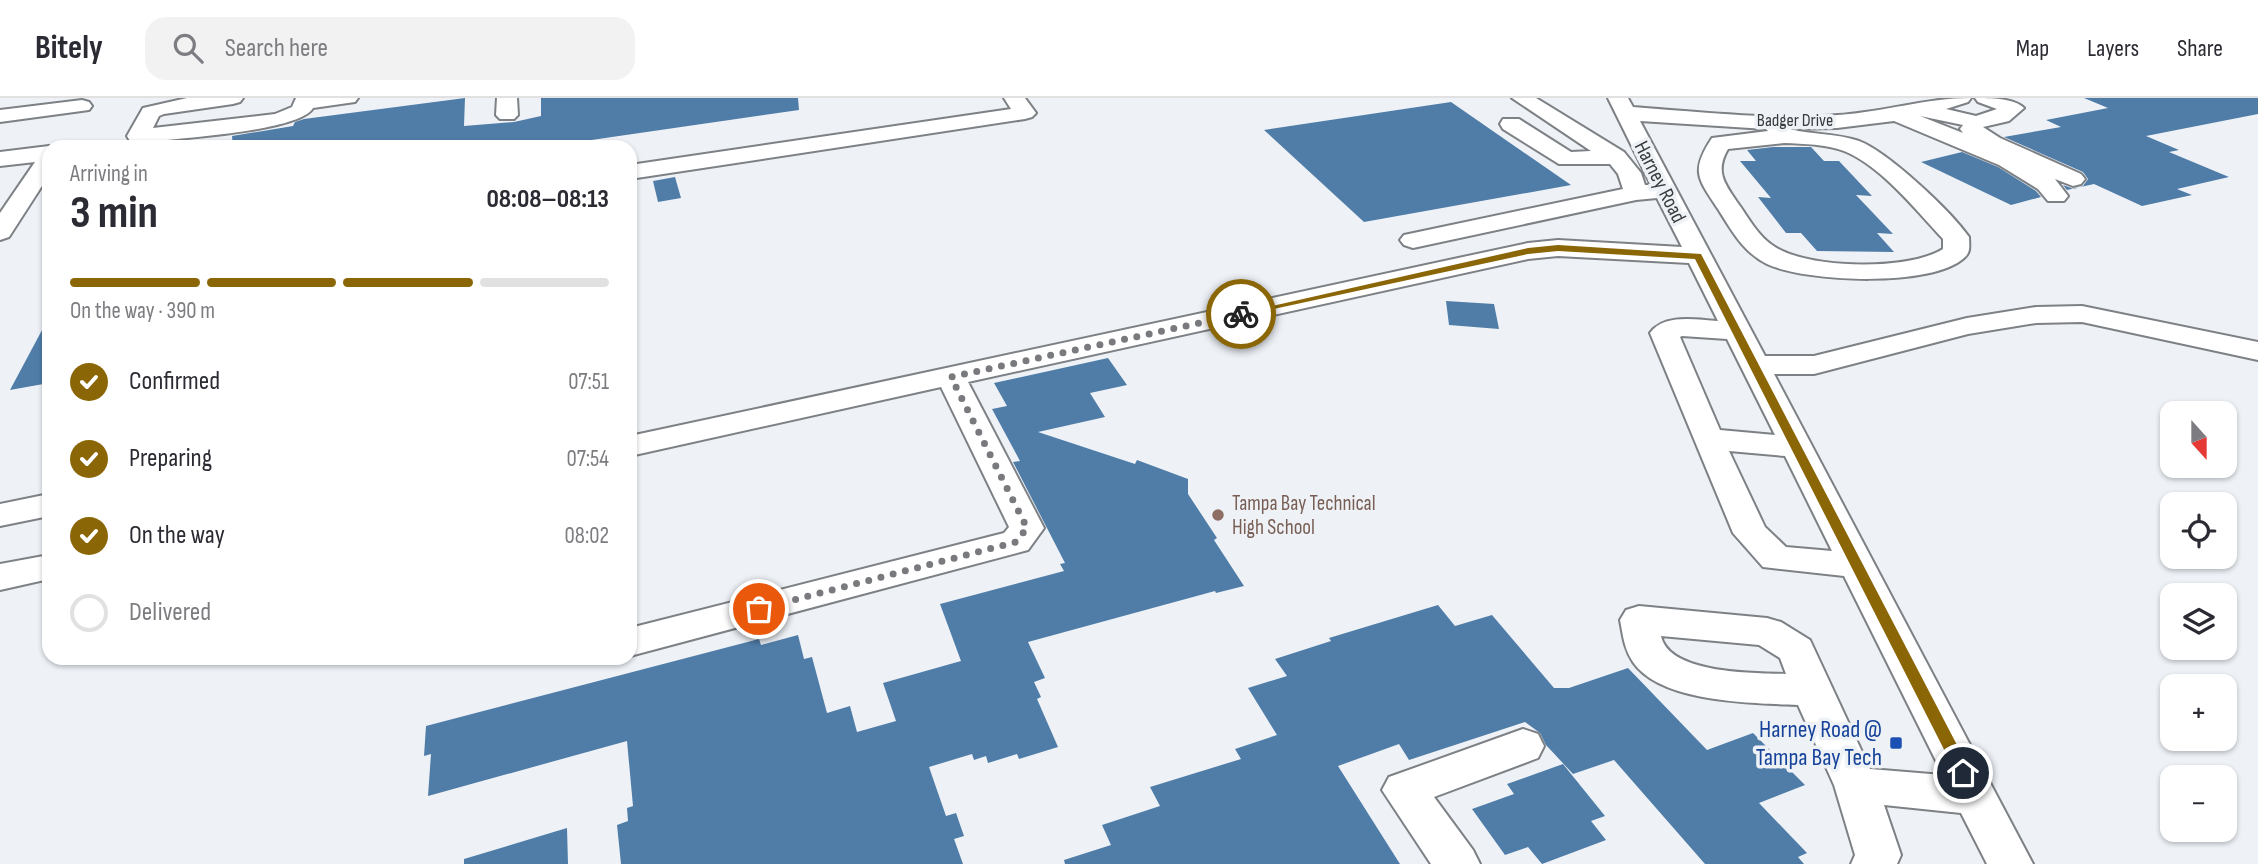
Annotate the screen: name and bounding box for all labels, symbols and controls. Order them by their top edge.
search box [145,17,635,80]
text: Bitely [35,28,103,68]
icon: search [169,29,207,67]
text: Search here [225,33,328,64]
text: Map [2016,34,2049,63]
text: Layers [2087,34,2139,63]
text: Share [2177,34,2223,63]
street label: Badger Drive [1757,110,1833,131]
street label: Harney Road [1629,137,1691,227]
text: Arriving in [70,160,148,188]
text: 08:08–08:13 [486,184,609,215]
text: 3 min [70,186,158,241]
courier [1206,279,1276,349]
icon: bike [1222,295,1260,333]
text: On the way · 390 m [70,297,215,325]
icon: check [70,363,108,401]
text: Confirmed [129,366,220,397]
text: 07:51 [568,368,609,396]
north arrow [2160,401,2236,478]
map controls [2160,401,2237,842]
icon: check [70,440,108,478]
text: Preparing [129,443,212,474]
text: 07:54 [566,445,609,473]
place label: Tampa Bay Technical High School [1232,491,1376,540]
button: locate [2160,492,2237,569]
marker: Tampa Bay Technical High School [1210,507,1226,523]
icon: check [70,517,108,555]
text: On the way [129,520,225,551]
text: 08:02 [565,522,609,550]
pin [729,579,789,639]
button: layers [2160,583,2237,660]
icon: bag [740,590,778,628]
text: Delivered [129,597,211,628]
button: + [2160,674,2237,751]
place label: Harney Road @ Tampa Bay Tech [1756,715,1882,772]
marker: Harney Road @ Tampa Bay Tech [1888,735,1904,751]
pin [1933,743,1993,803]
icon: home [1944,754,1982,792]
button: − [2160,765,2237,842]

